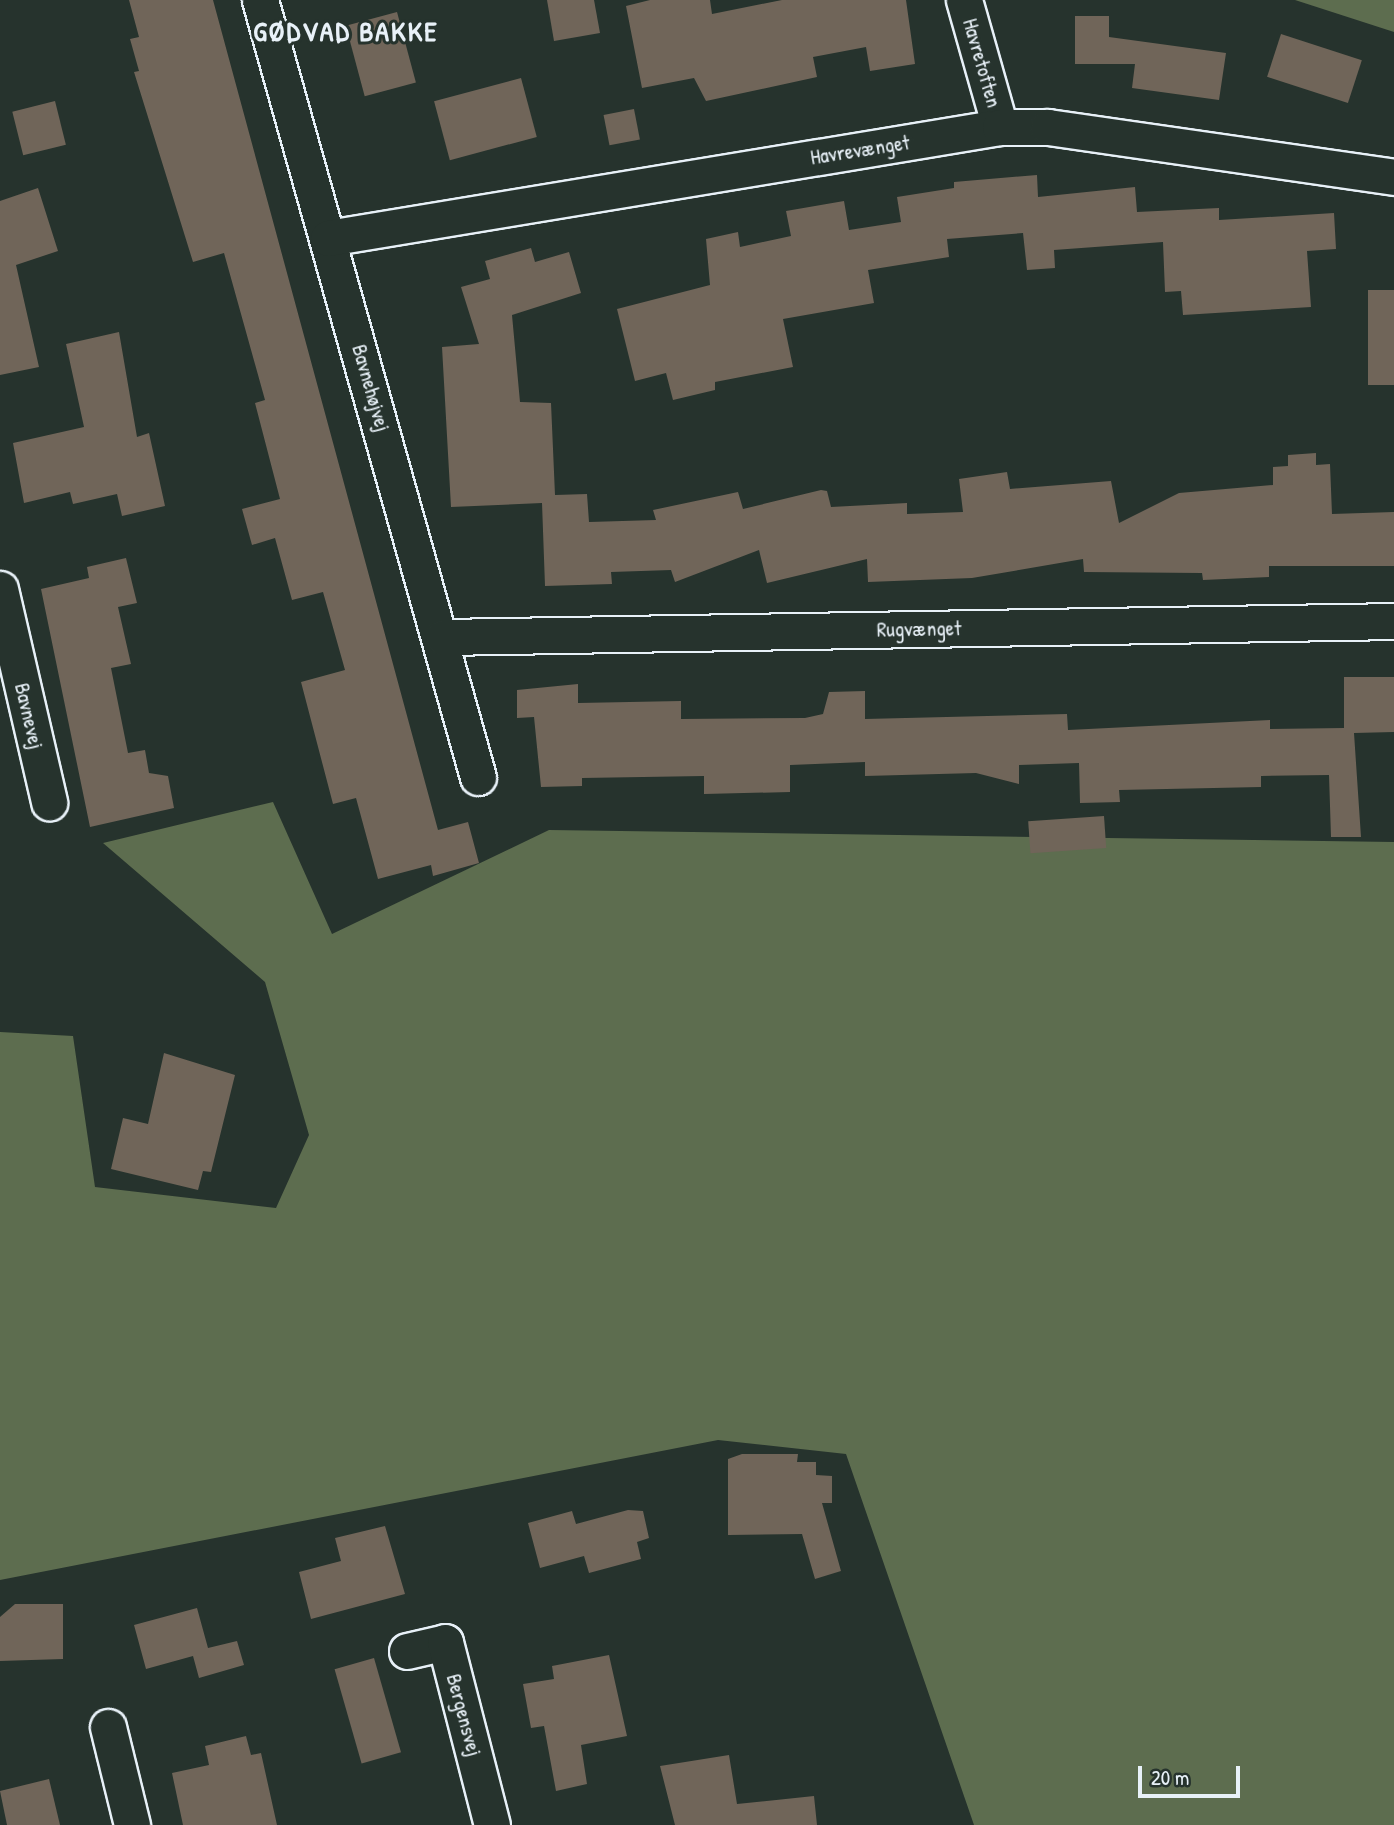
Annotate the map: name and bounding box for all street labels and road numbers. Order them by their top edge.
street label: Havretoften [957,16,1007,110]
street label: Havrevænget [809,130,911,170]
street label: Bavnehøjvej [347,342,395,434]
street label: Rugvænget [877,616,961,642]
street label: Bavnevej [9,681,49,751]
street label: Bergensvej [441,1671,487,1759]

